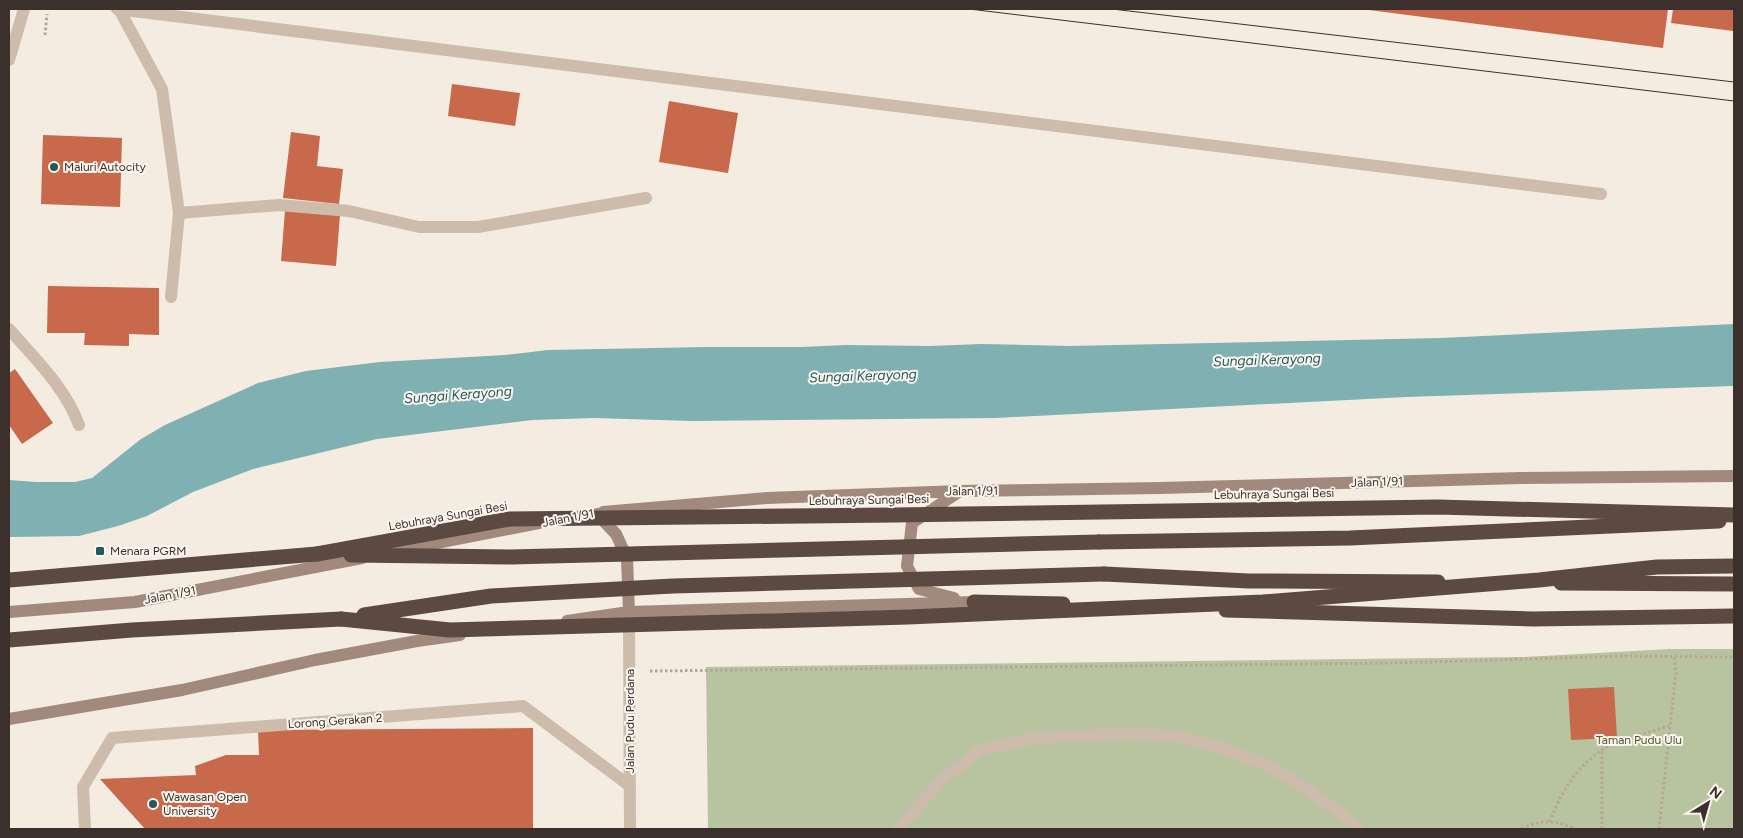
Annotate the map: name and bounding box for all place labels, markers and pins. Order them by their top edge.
place label: Maluri Autocity [64,160,147,174]
marker: Maluri Autocity [48,161,60,173]
place label: Menara PGRM [110,544,186,558]
marker: Menara PGRM [94,545,106,557]
place label: Wawasan Open University [163,790,247,818]
marker: Wawasan Open University [147,798,159,810]

